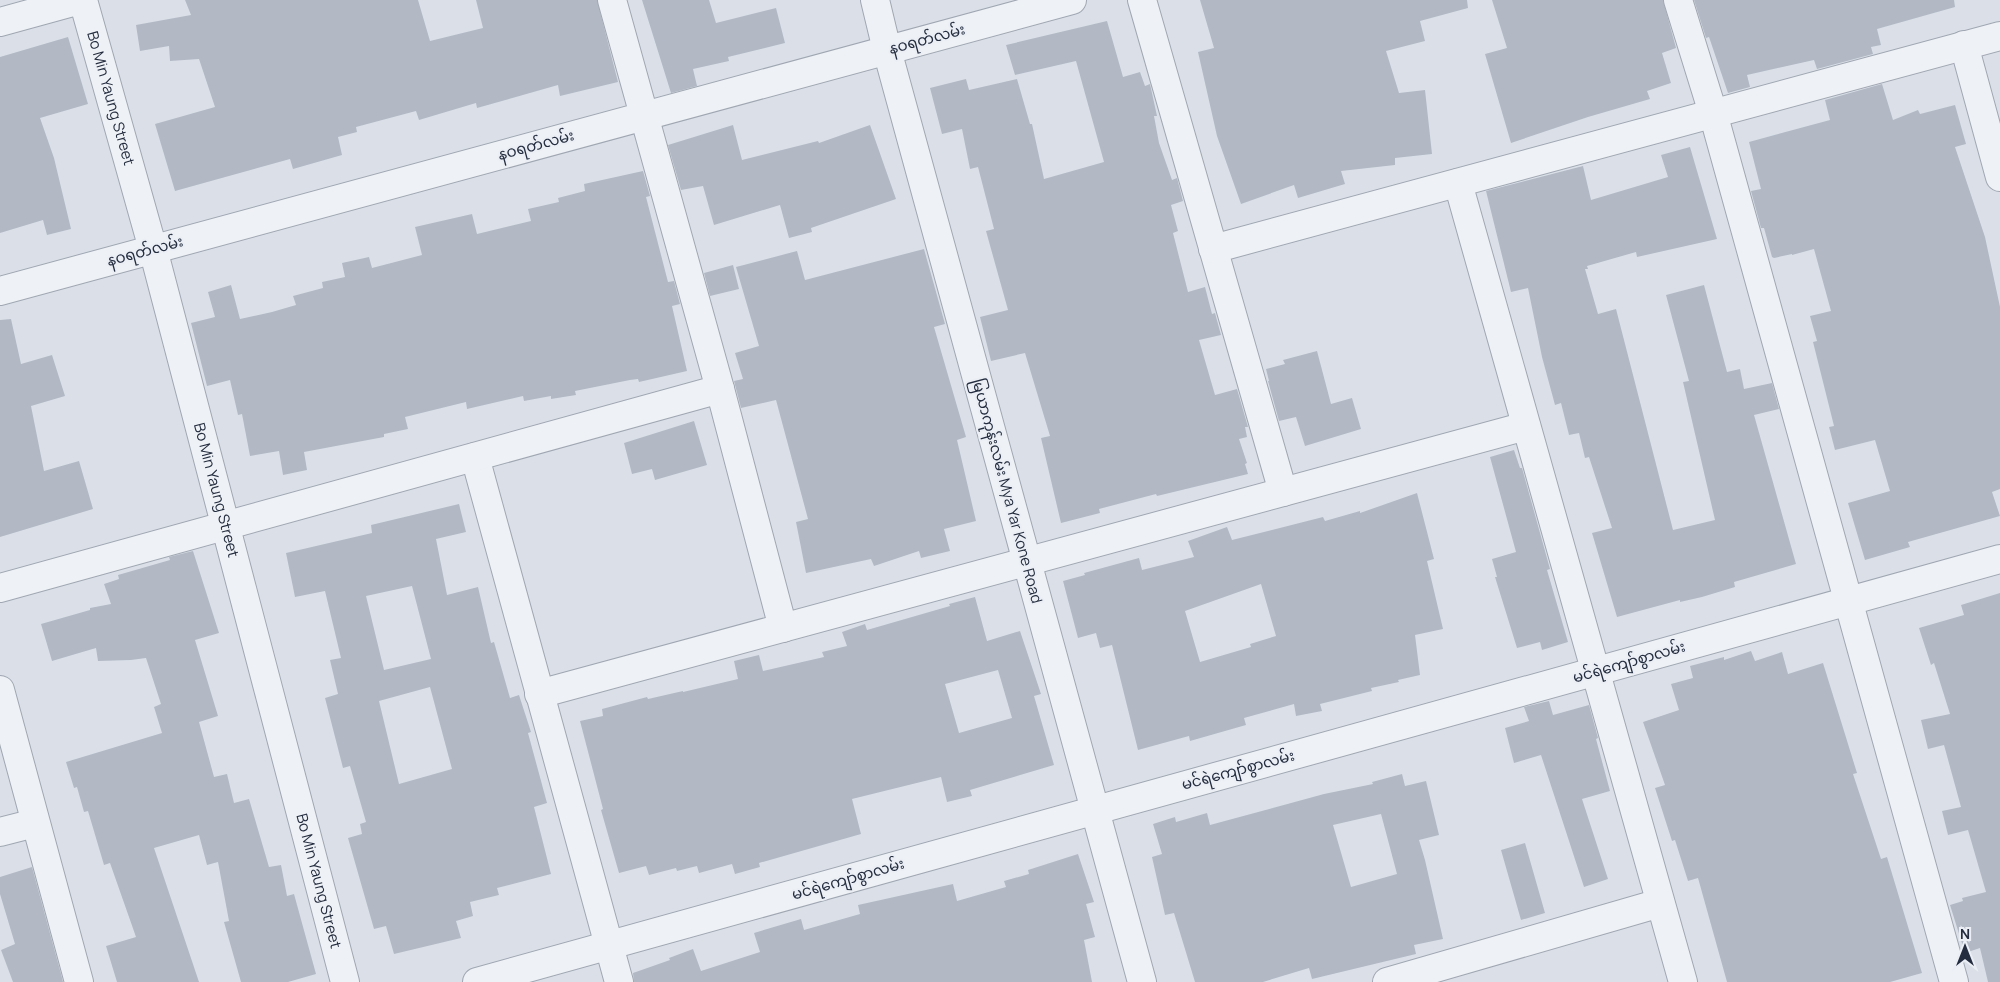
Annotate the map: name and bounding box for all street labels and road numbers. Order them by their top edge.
street label: နဝရတ်လမ်း [886,18,968,61]
street label: Bo Min Yaung Street [82,29,140,168]
street label: နဝရတ်လမ်း [495,124,577,167]
street label: နဝရတ်လမ်း [104,230,186,273]
street label: မြယာကုန်းလမ်း Mya Yar Kone Road [965,376,1048,606]
street label: Bo Min Yaung Street [189,420,244,560]
street label: မင်ရဲကျော်စွာလမ်း [1570,635,1688,690]
street label: မင်ရဲကျော်စွာလမ်း [1179,744,1297,797]
street label: Bo Min Yaung Street [291,811,347,951]
street label: မင်ရဲကျော်စွာလမ်း [789,852,907,907]

